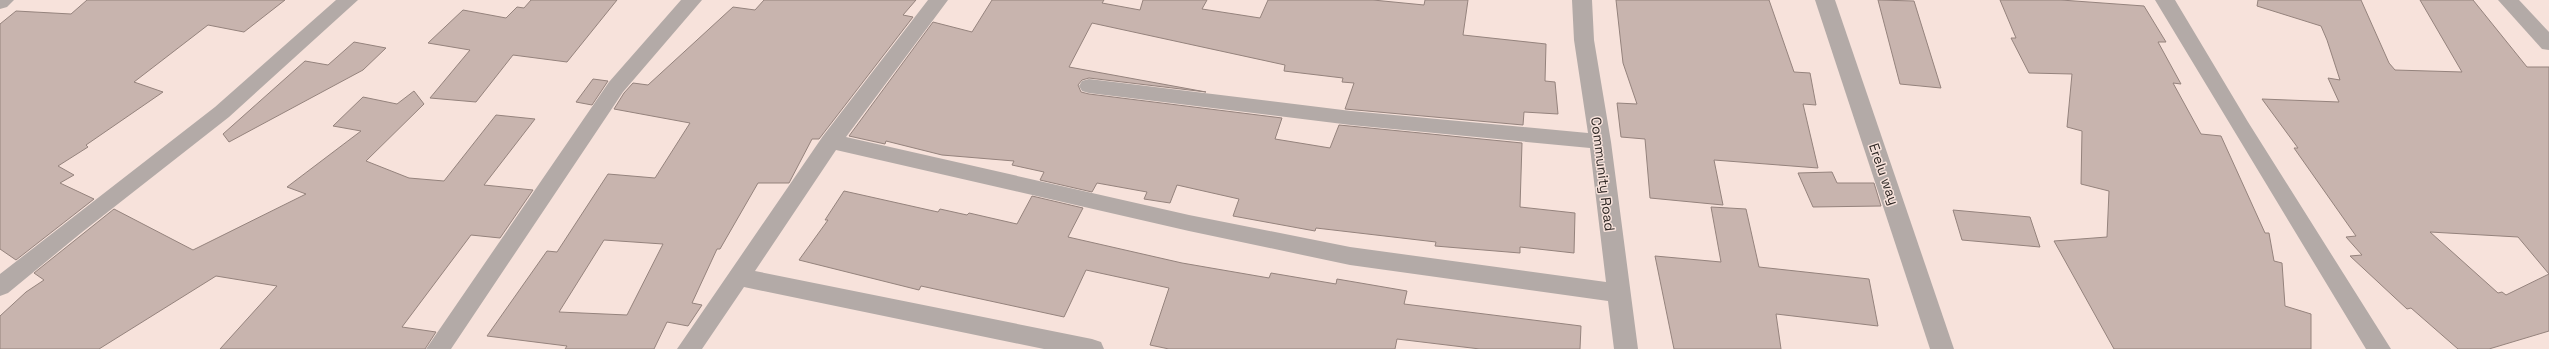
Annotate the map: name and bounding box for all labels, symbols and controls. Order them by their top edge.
street label: Community Road [1587,116,1619,232]
street label: Erelu way [1865,141,1903,207]

